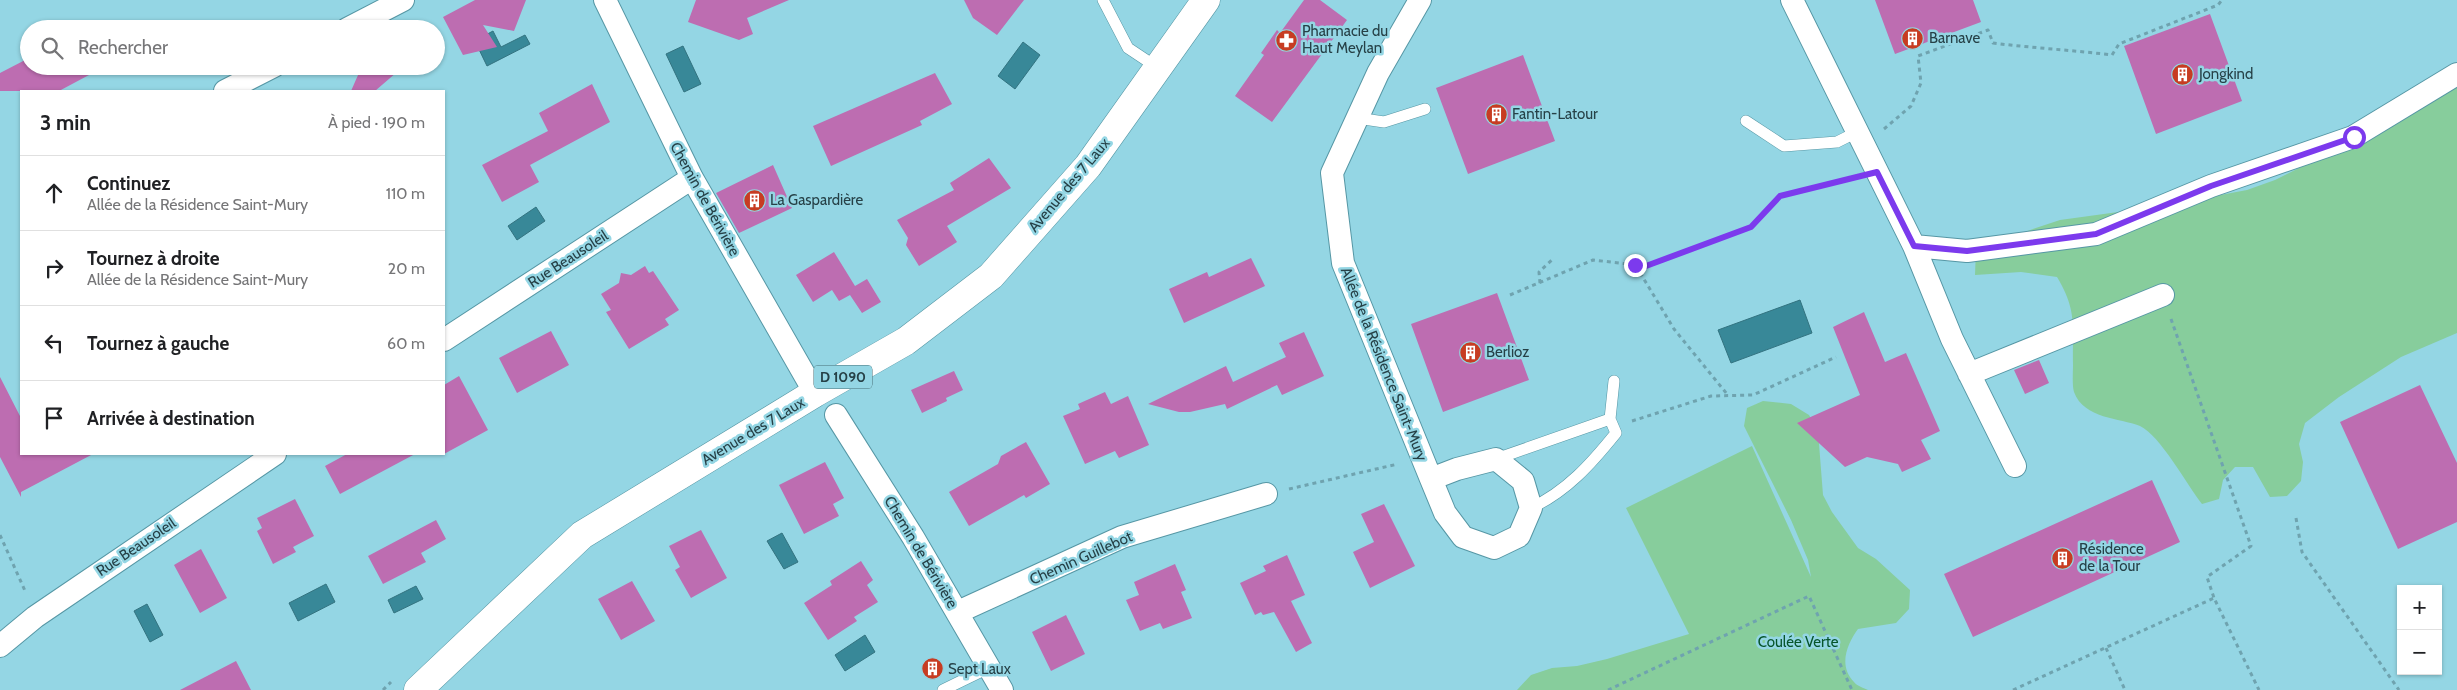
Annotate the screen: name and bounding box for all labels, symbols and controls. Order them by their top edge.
search box [20,20,445,75]
place label: Pharmacie du Haut Meylan [1302,22,1388,57]
building icon: Barnave [1901,26,1925,50]
pharmacy icon: Pharmacie du Haut Meylan [1274,28,1298,52]
place label: Barnave [1929,29,1980,47]
icon: search [38,34,66,62]
text: Rechercher [78,36,168,59]
building icon: Jongkind [2171,62,2195,86]
place label: Jongkind [2198,65,2253,83]
building icon: Fantin-Latour [1484,102,1508,126]
place label: Fantin-Latour [1512,105,1598,123]
text: 3 min [40,110,91,135]
text: À pied · 190 m [328,113,425,132]
route start [2343,126,2366,149]
street label: Avenue des 7 Laux [1024,134,1114,236]
street label: Chemin de Bérivière [666,139,744,259]
text: Continuez [87,172,170,195]
icon: ahead [40,179,68,207]
text: 110 m [386,184,425,203]
building icon: La Gaspardière [742,188,766,212]
place label: La Gaspardière [770,191,863,209]
text: Allée de la Résidence Saint-Mury [87,195,308,214]
street label: Rue Beausoleil [525,226,612,292]
text: Tournez à droite [87,247,220,270]
icon: right [40,254,68,282]
route end [1624,254,1647,277]
text: 20 m [388,259,425,278]
street label: Allée de la Résidence Saint-Mury [1337,265,1431,464]
text: Allée de la Résidence Saint-Mury [87,270,308,289]
icon: left [40,329,68,357]
text: Tournez à gauche [87,332,229,355]
text: 60 m [387,334,425,353]
building icon: Berlioz [1458,340,1482,364]
place label: Berlioz [1486,343,1529,361]
road number: D 1090 [814,366,872,388]
street label: Avenue des 7 Laux [698,393,808,469]
icon: arrive [40,404,68,432]
text: Arrivée à destination [87,407,255,430]
street label: Chemin de Bérivière [880,493,962,612]
street label: Rue Beausoleil [93,514,179,580]
street label: Chemin Guillebot [1027,527,1135,589]
place label: Résidence de la Tour [2079,540,2144,575]
building icon: Résidence de la Tour [2051,546,2075,570]
map controls [2397,585,2442,675]
button: + [2397,585,2442,630]
button: − [2397,630,2442,675]
park label: Coulée Verte [1758,633,1839,651]
building icon: Sept Laux [920,657,944,681]
place label: Sept Laux [948,660,1011,678]

